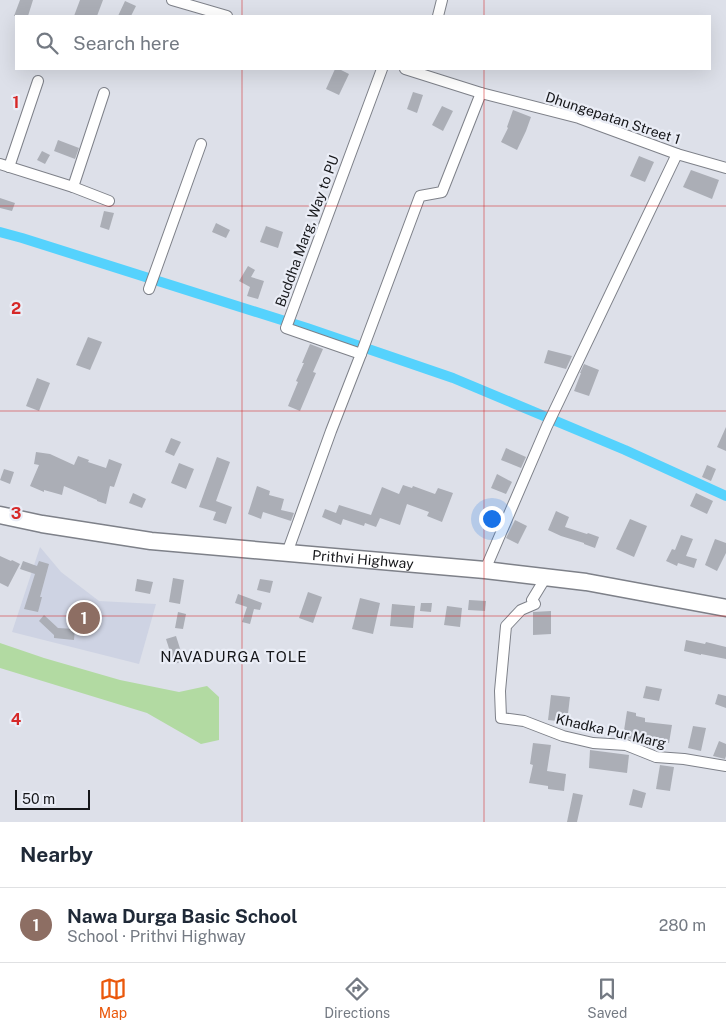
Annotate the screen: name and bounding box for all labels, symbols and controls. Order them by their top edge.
search box [15,15,711,70]
icon: search [33,29,61,57]
text: Search here [73,32,180,54]
street label: Dhungepatan Street 1 [544,89,682,147]
text: 1 [13,93,19,112]
street label: Buddha Marg, Way to PU [272,153,342,309]
text: 2 [11,299,21,318]
text: 3 [11,504,21,523]
your location [479,506,505,532]
street label: Prithvi Highway [312,547,415,572]
pin: 1 [68,599,100,637]
district label: NAVADURGA TOLE [160,648,308,665]
text: 4 [11,710,22,729]
street label: Khadka Pur Marg [554,711,668,752]
scale bar [15,787,90,810]
text: 50 m [22,791,55,807]
text: Nearby [20,842,93,867]
text: Nawa Durga Basic School [67,905,297,927]
text: 1 [33,916,39,935]
text: 280 m [659,916,706,935]
text: School · Prithvi Highway [67,927,246,946]
tab: Map [99,975,127,1021]
tab: Directions [324,975,390,1021]
tab: Saved [587,975,627,1021]

